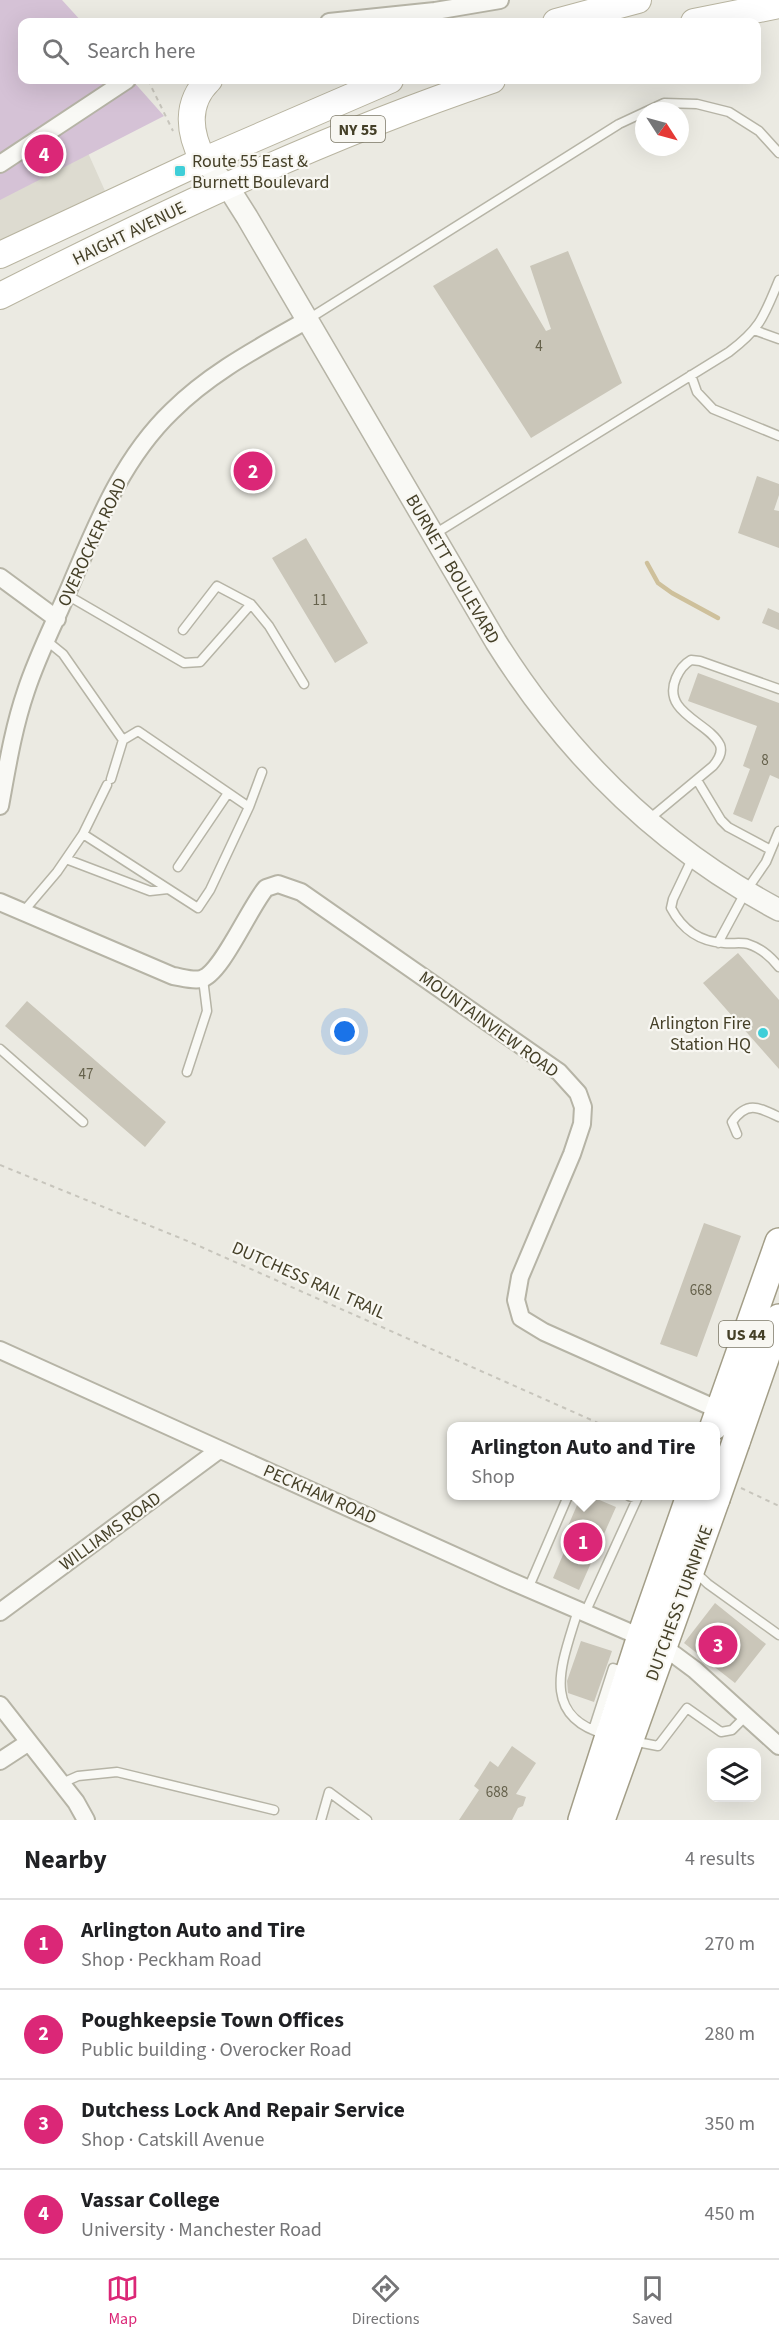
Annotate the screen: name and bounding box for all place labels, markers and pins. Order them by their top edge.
pin: 4 [24,132,63,176]
place label: Route 55 East & Burnett Boulevard [192,149,330,195]
marker: Route 55 East & Burnett Boulevard [173,164,187,178]
pin: 2 [234,448,272,494]
place label: Arlington Fire Station HQ [650,1011,751,1057]
marker: Arlington Fire Station HQ [756,1026,770,1040]
pin: 1 [564,1520,602,1564]
pin: 3 [698,1622,738,1668]

